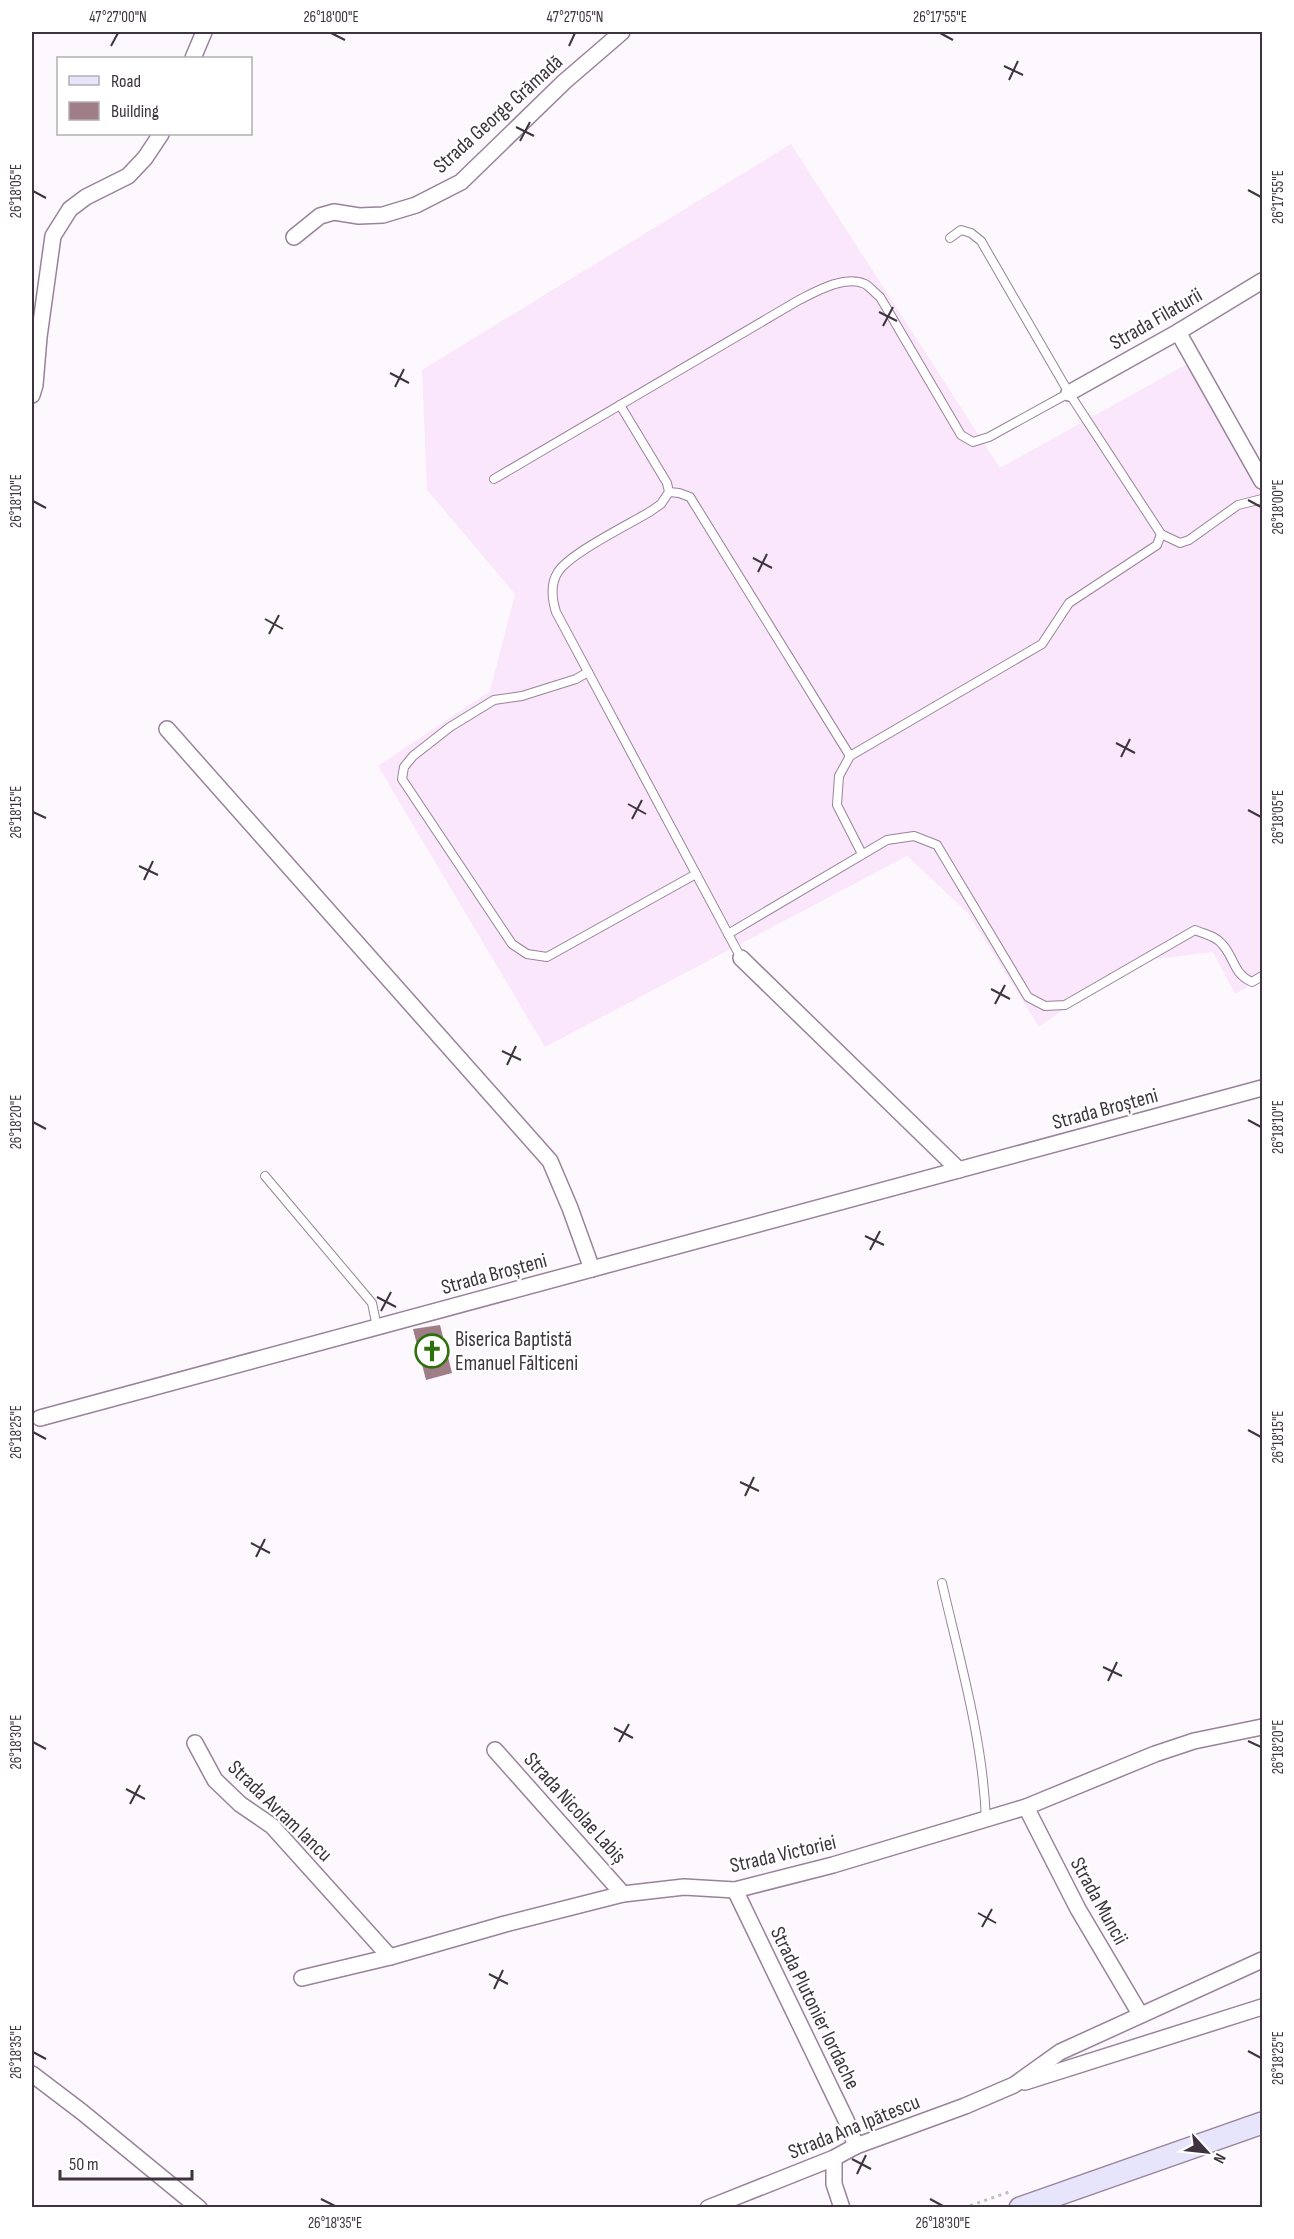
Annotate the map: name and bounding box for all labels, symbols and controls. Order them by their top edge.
text: 47°27'00"N [89,8,147,27]
text: 26°18'00"E [303,8,359,27]
text: 47°27'05"N [547,8,603,27]
text: 26°17'55"E [913,8,967,27]
street label: Strada George Grămadă [428,49,568,179]
legend [57,57,252,135]
text: Road [111,71,141,92]
text: Building [111,101,159,122]
text: 26°18'05"E [7,164,26,218]
text: 26°17'55"E [1269,170,1288,224]
street label: Strada Filaturii [1105,283,1207,355]
text: 26°18'10"E [7,474,26,528]
text: 26°18'00"E [1269,479,1288,535]
text: 26°18'15"E [7,785,26,839]
text: 26°18'05"E [1269,790,1288,844]
street label: Strada Broșteni [1049,1083,1161,1135]
text: 26°18'20"E [7,1095,26,1149]
text: 26°18'10"E [1269,1100,1288,1154]
street label: Strada Broșteni [438,1248,550,1300]
place label: Biserica Baptistă Emanuel Fălticeni [455,1327,578,1376]
church icon: Biserica Baptistă Emanuel Fălticeni [414,1333,450,1369]
text: 26°18'25"E [7,1405,26,1459]
text: 26°18'15"E [1269,1410,1288,1464]
text: 26°18'30"E [7,1715,26,1769]
text: 26°18'20"E [1269,1720,1288,1774]
street label: Strada Nicolae Labiș [519,1747,631,1869]
street label: Strada Avram Iancu [223,1755,337,1867]
street label: Strada Victoriei [727,1830,839,1878]
street label: Strada Muncii [1065,1853,1133,1949]
street label: Strada Plutonier Iordache [765,1923,865,2093]
text: 26°18'35"E [7,2025,26,2079]
text: 26°18'25"E [1269,2031,1288,2085]
street label: Strada Ana Ipătescu [785,2089,923,2165]
north arrow [1177,2122,1237,2182]
scale bar [60,2143,192,2181]
text: N [1209,2150,1229,2166]
text: 50 m [69,2154,99,2175]
text: 26°18'35"E [308,2214,362,2233]
text: 26°18'30"E [916,2214,970,2233]

